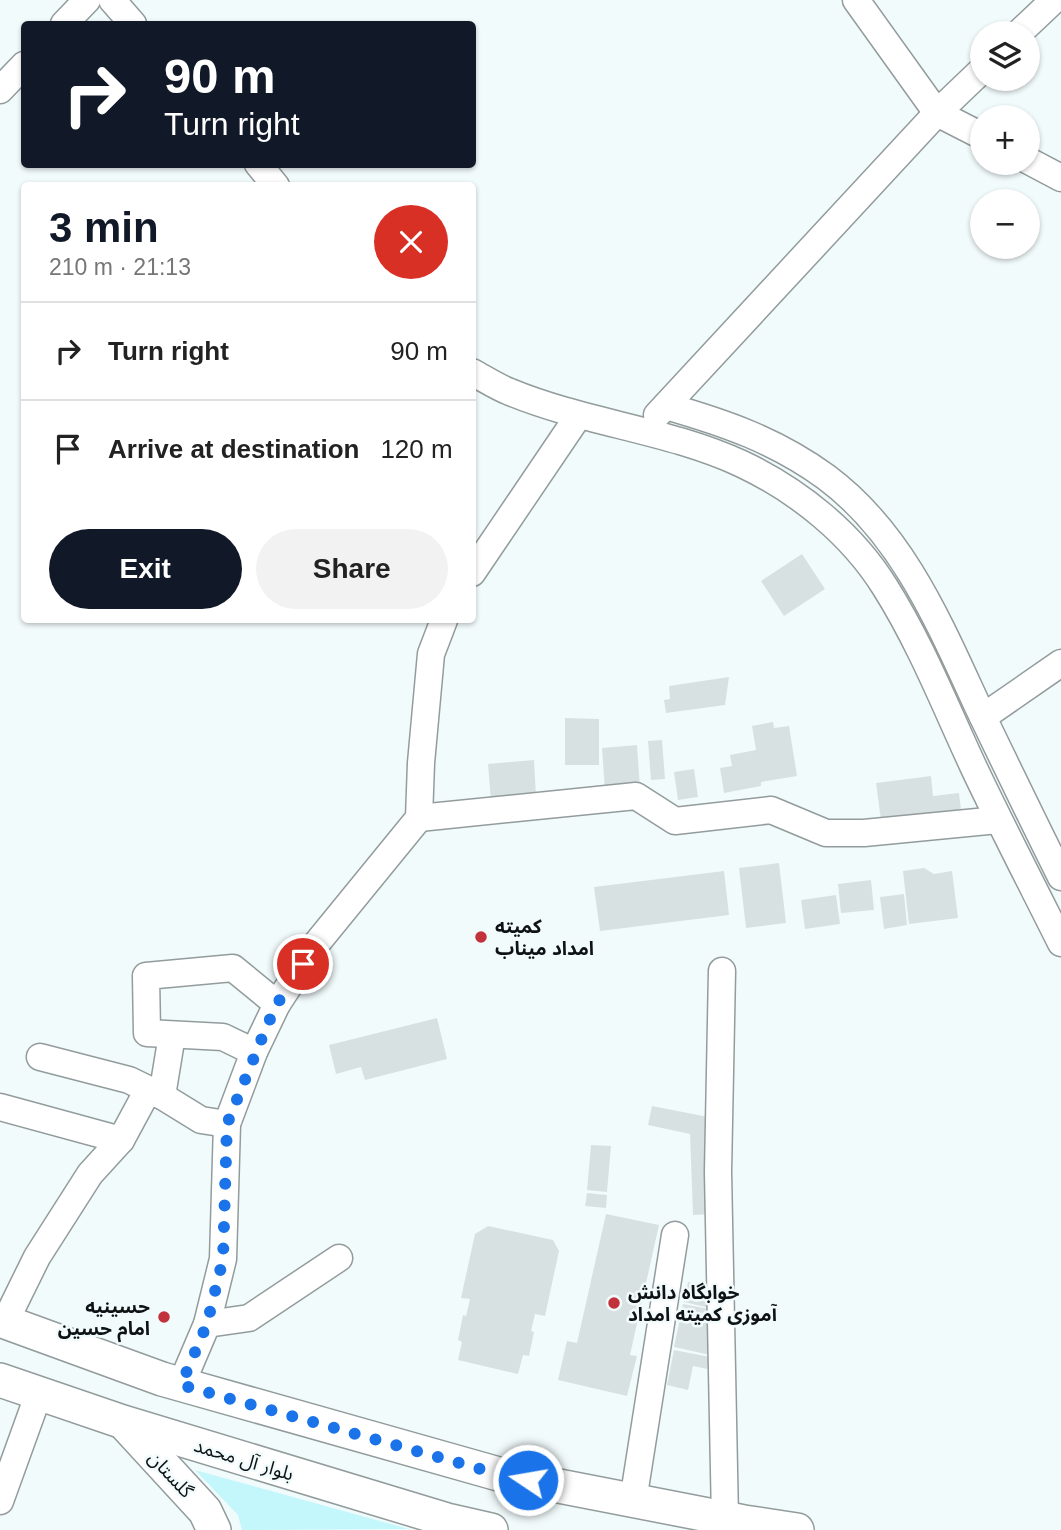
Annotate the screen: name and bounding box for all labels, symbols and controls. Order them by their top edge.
map controls [970,21,1040,259]
button: layers [970,21,1040,91]
icon: right [49,49,140,140]
text: 90 m [164,49,276,103]
button: + [970,105,1040,175]
text: Turn right [164,106,300,142]
button: − [970,189,1040,259]
text: 3 min [49,204,159,251]
button: close [374,205,448,279]
text: 210 m · 21:13 [49,254,191,280]
icon: right [49,332,87,370]
text: Turn right [108,336,229,366]
text: 90 m [390,336,448,366]
icon: arrive [49,430,87,468]
text: Arrive at destination [108,434,359,464]
text: 120 m [380,434,453,464]
button: Exit [49,529,242,609]
button: Share [256,529,448,609]
place label: کمیته امداد میناب [495,916,594,959]
marker: کمیته امداد میناب [473,929,489,945]
pin [273,934,333,994]
icon: arrive [284,945,322,983]
place label: خوابگاه دانش آموزی کمیته امداد [628,1282,778,1326]
marker: خوابگاه دانش آموزی کمیته امداد [606,1295,622,1311]
place label: حسینیه امام حسین [58,1296,150,1343]
marker: حسینیه امام حسین [156,1309,172,1325]
street label: بلوار آل محمد [191,1434,296,1485]
position arrow [491,1443,565,1517]
street label: گلستان [144,1447,198,1503]

